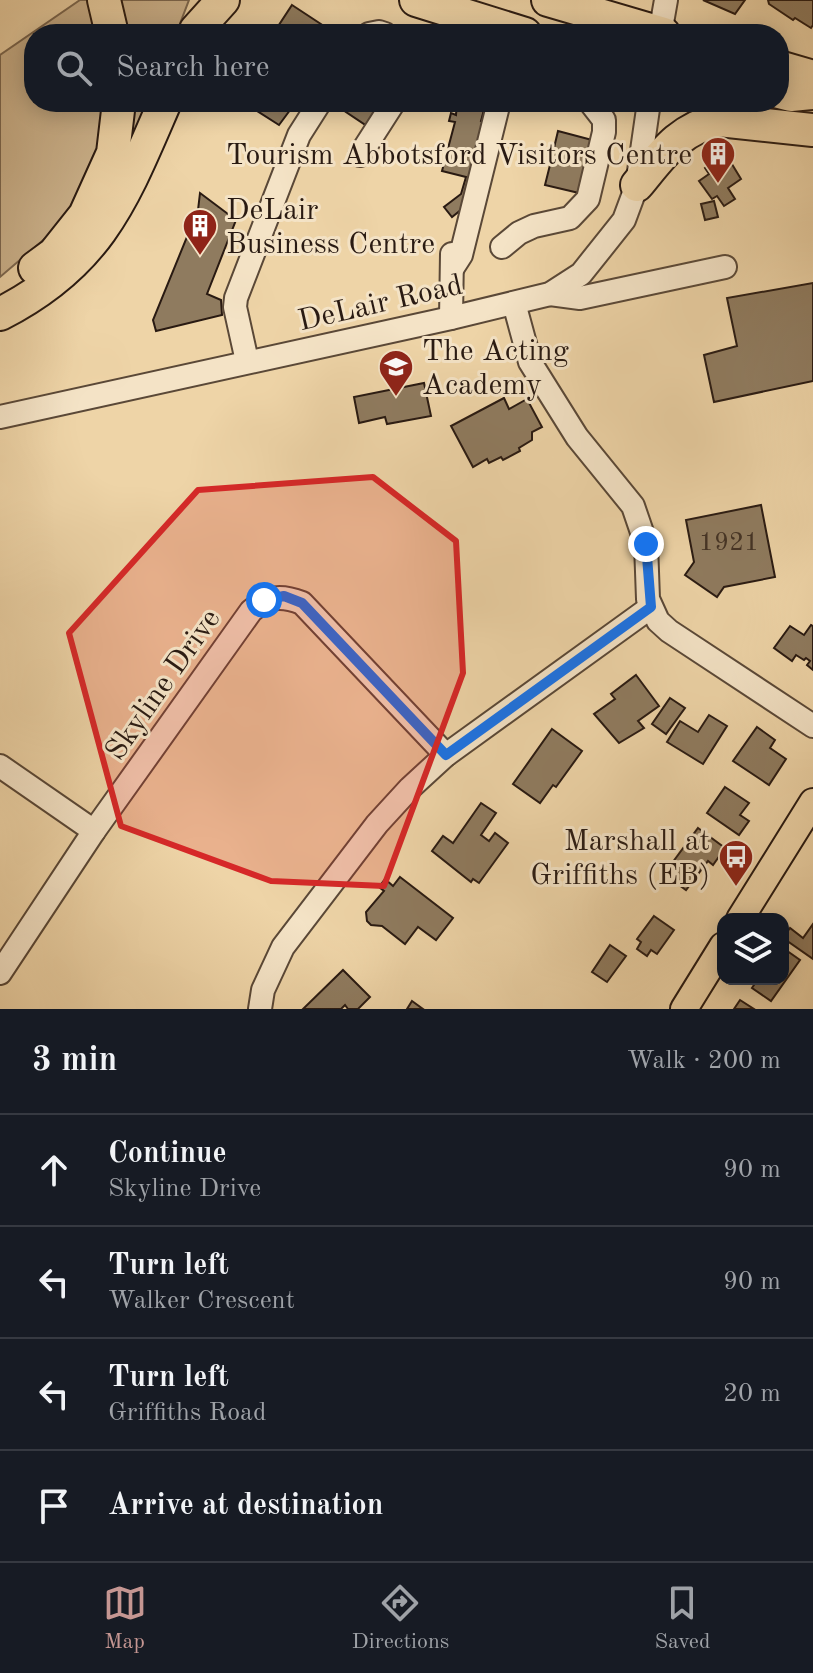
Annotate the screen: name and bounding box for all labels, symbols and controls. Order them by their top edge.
search box [24,24,789,112]
icon: search [52,46,96,90]
text: Search here [116,53,270,83]
building icon: Tourism Abbotsford Visitors Centre [699,135,737,185]
place label: Tourism Abbotsford Visitors Centre [226,141,692,171]
place label: DeLair Business Centre [226,196,435,260]
building icon: DeLair Business Centre [181,207,219,257]
street label: DeLair Road [295,270,466,337]
place label: The Acting Academy [422,337,569,401]
school or university icon: The Acting Academy [377,348,415,398]
route end [628,526,664,562]
house number: 1921 [699,530,759,556]
route start [246,582,282,618]
street label: Skyline Drive [101,604,227,766]
place label: Marshall at Griffiths (EB) [530,827,710,891]
bus stop icon: Marshall at Griffiths (EB) [717,838,755,888]
map controls [717,913,789,985]
button: layers [717,913,789,985]
text: 3 min [32,1044,117,1078]
text: Walk · 200 m [627,1048,781,1074]
text: Continue [108,1139,227,1169]
icon: ahead [32,1148,76,1192]
text: 90 m [723,1157,781,1183]
text: Skyline Drive [108,1176,261,1202]
text: Turn left [108,1251,229,1281]
icon: left [32,1260,76,1304]
text: 90 m [723,1269,781,1295]
text: Walker Crescent [108,1288,295,1314]
text: Turn left [108,1363,229,1393]
icon: left [32,1372,76,1416]
text: 20 m [723,1381,781,1407]
text: Griffiths Road [108,1400,267,1426]
icon: arrive [32,1484,76,1528]
text: Arrive at destination [108,1491,383,1521]
tab: Map [103,1581,147,1656]
tab: Directions [352,1581,449,1656]
tab: Saved [654,1581,710,1656]

